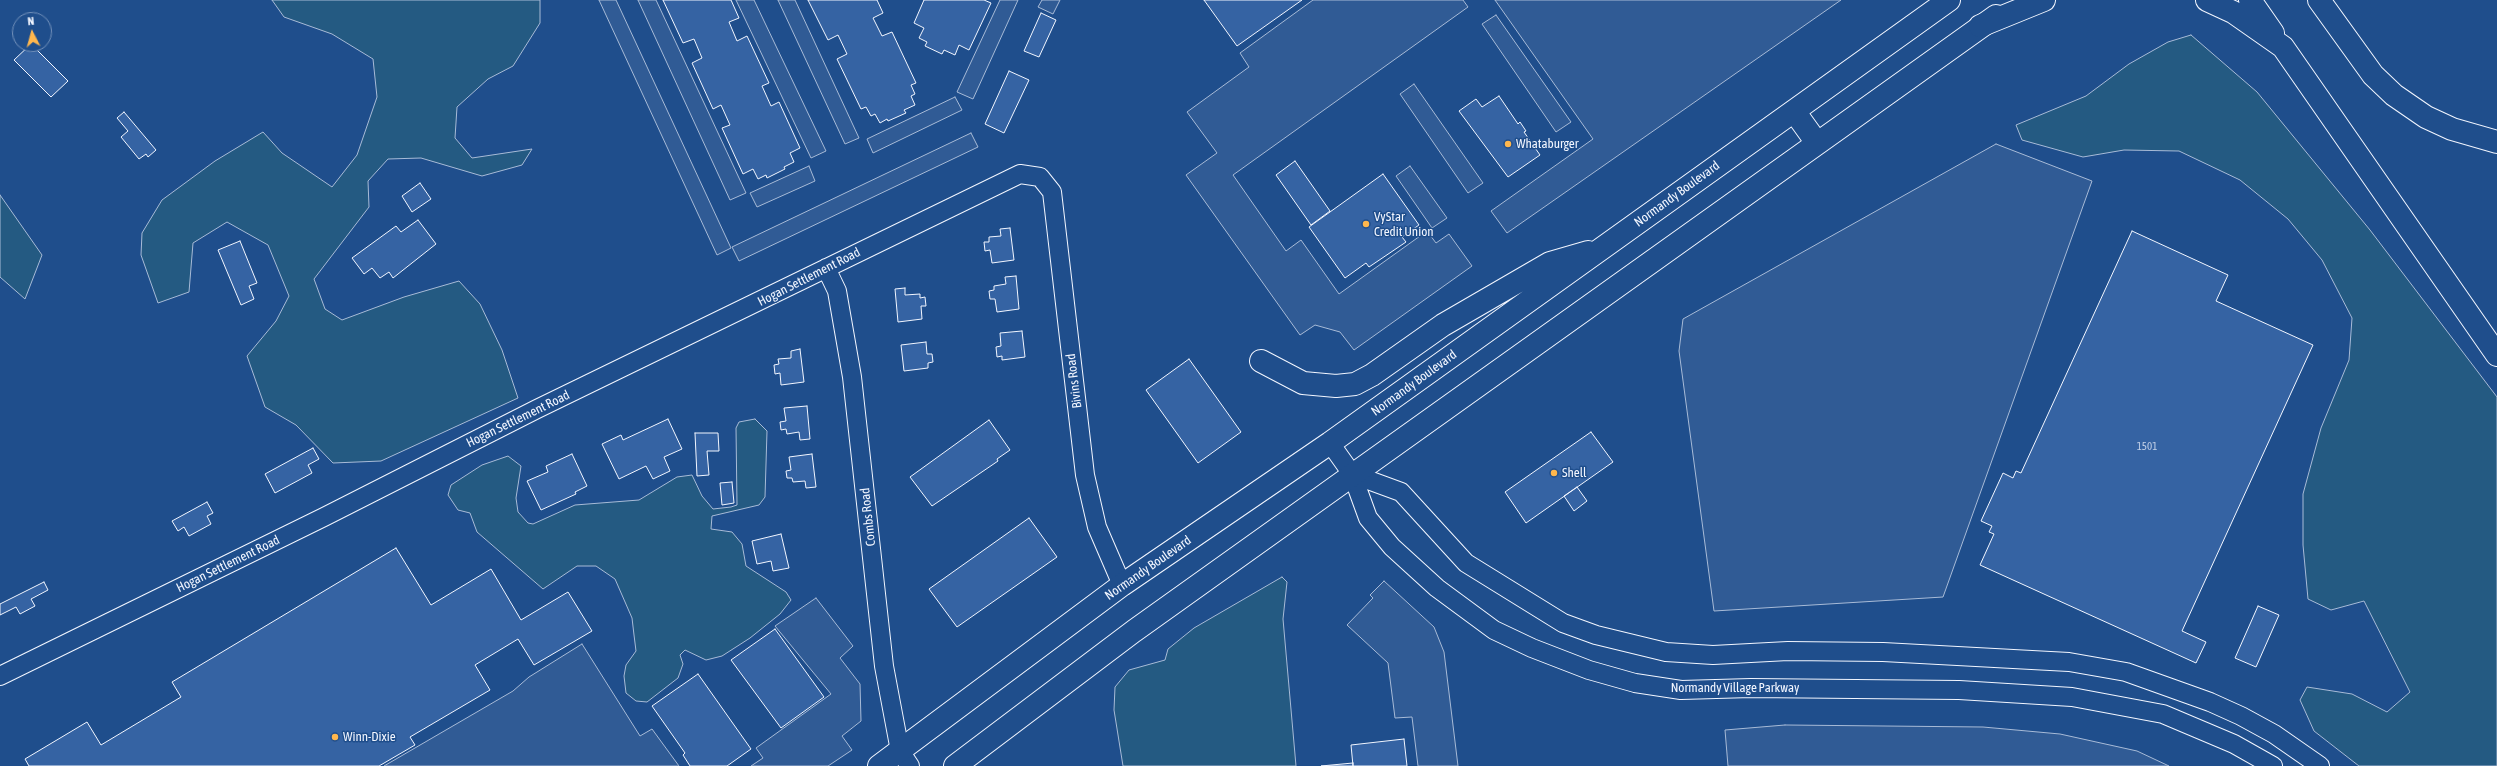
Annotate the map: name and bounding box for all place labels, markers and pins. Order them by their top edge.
place label: Whataburger [1516,136,1579,152]
marker: Whataburger [1503,139,1513,149]
place label: VyStar Credit Union [1374,209,1434,240]
marker: VyStar Credit Union [1361,219,1371,229]
place label: Shell [1562,465,1587,481]
marker: Shell [1549,468,1559,478]
place label: Winn-Dixie [343,729,396,745]
marker: Winn-Dixie [330,732,340,742]

